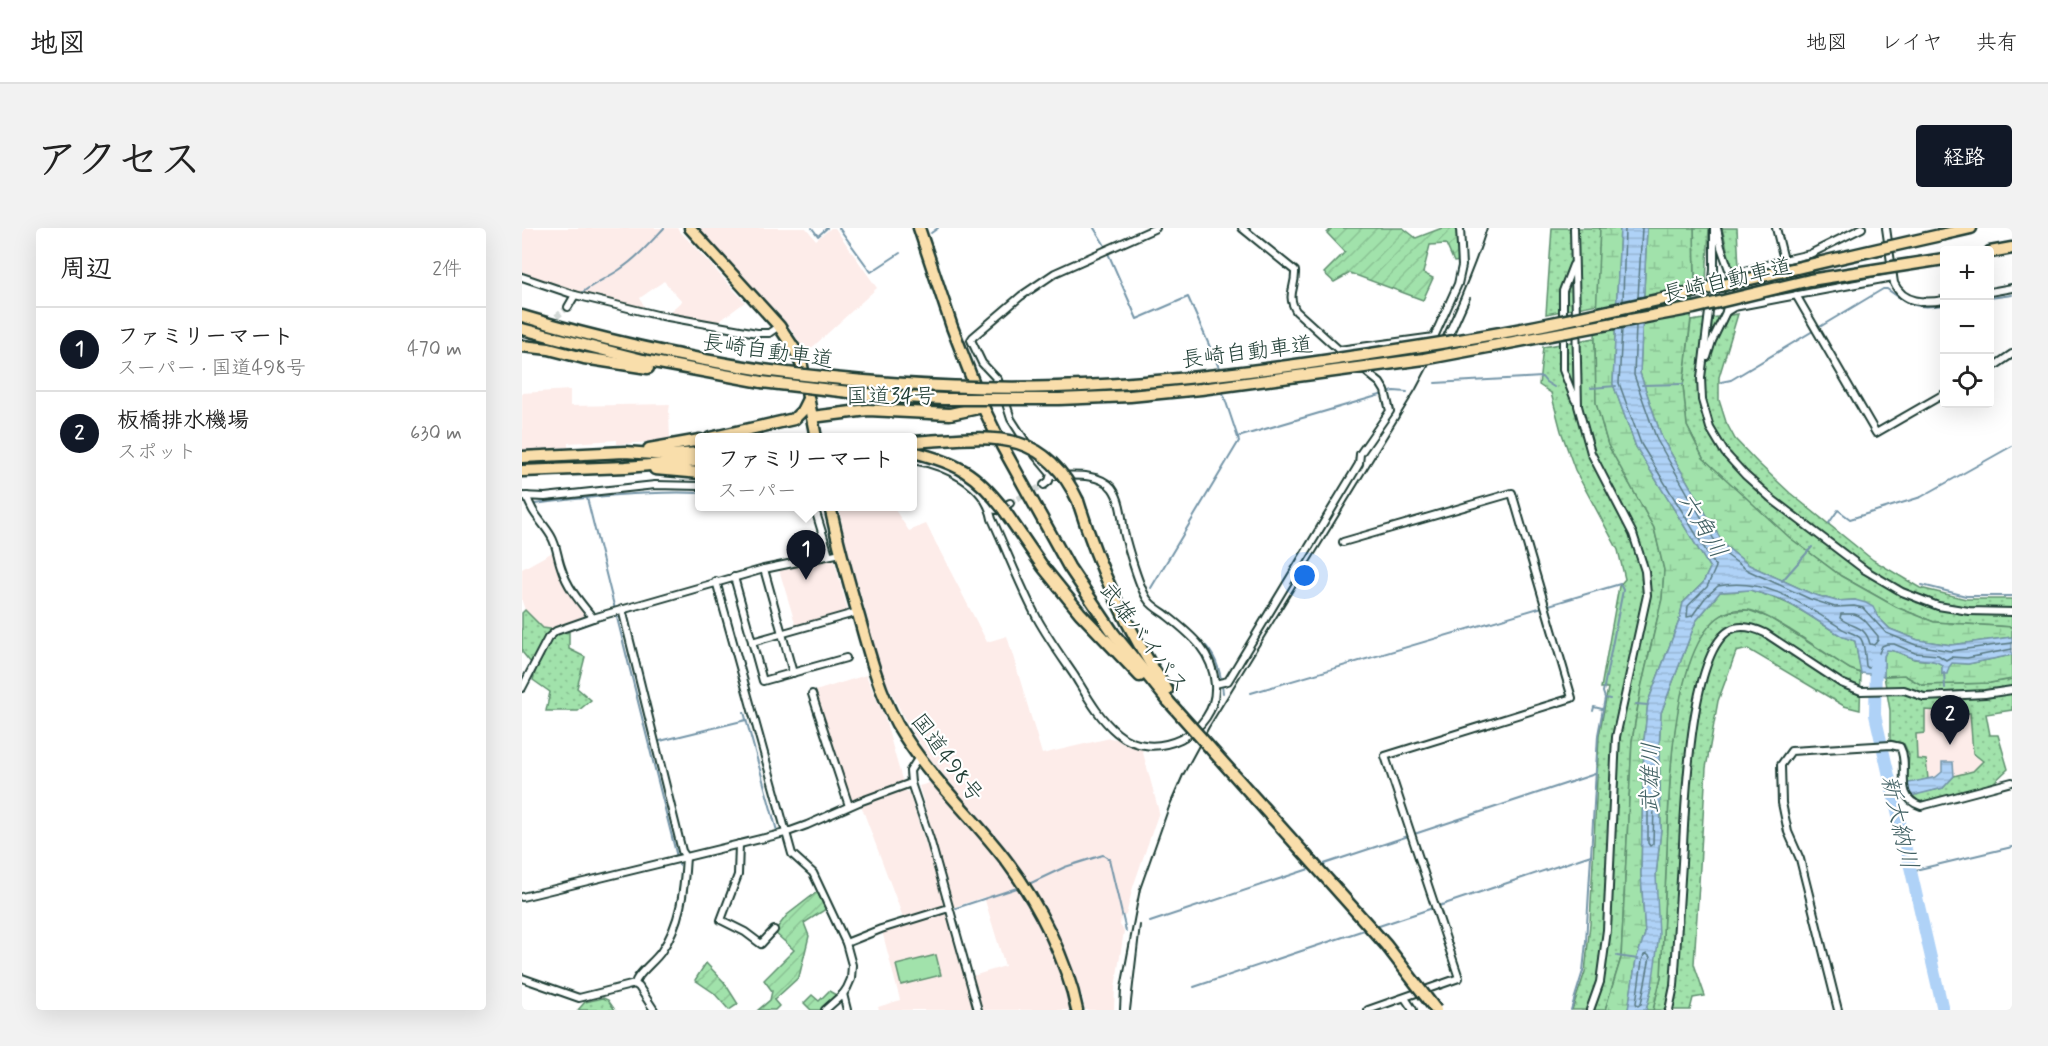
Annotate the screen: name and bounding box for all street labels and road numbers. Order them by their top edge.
street label: 長崎自動車道 [1660,252,1795,309]
street label: 長崎自動車道 [700,329,835,375]
street label: 長崎自動車道 [1180,331,1314,375]
street label: 国道34号 [846,383,936,411]
street label: 武雄バイパス [1093,577,1194,699]
street label: 国道498号 [904,708,989,808]

